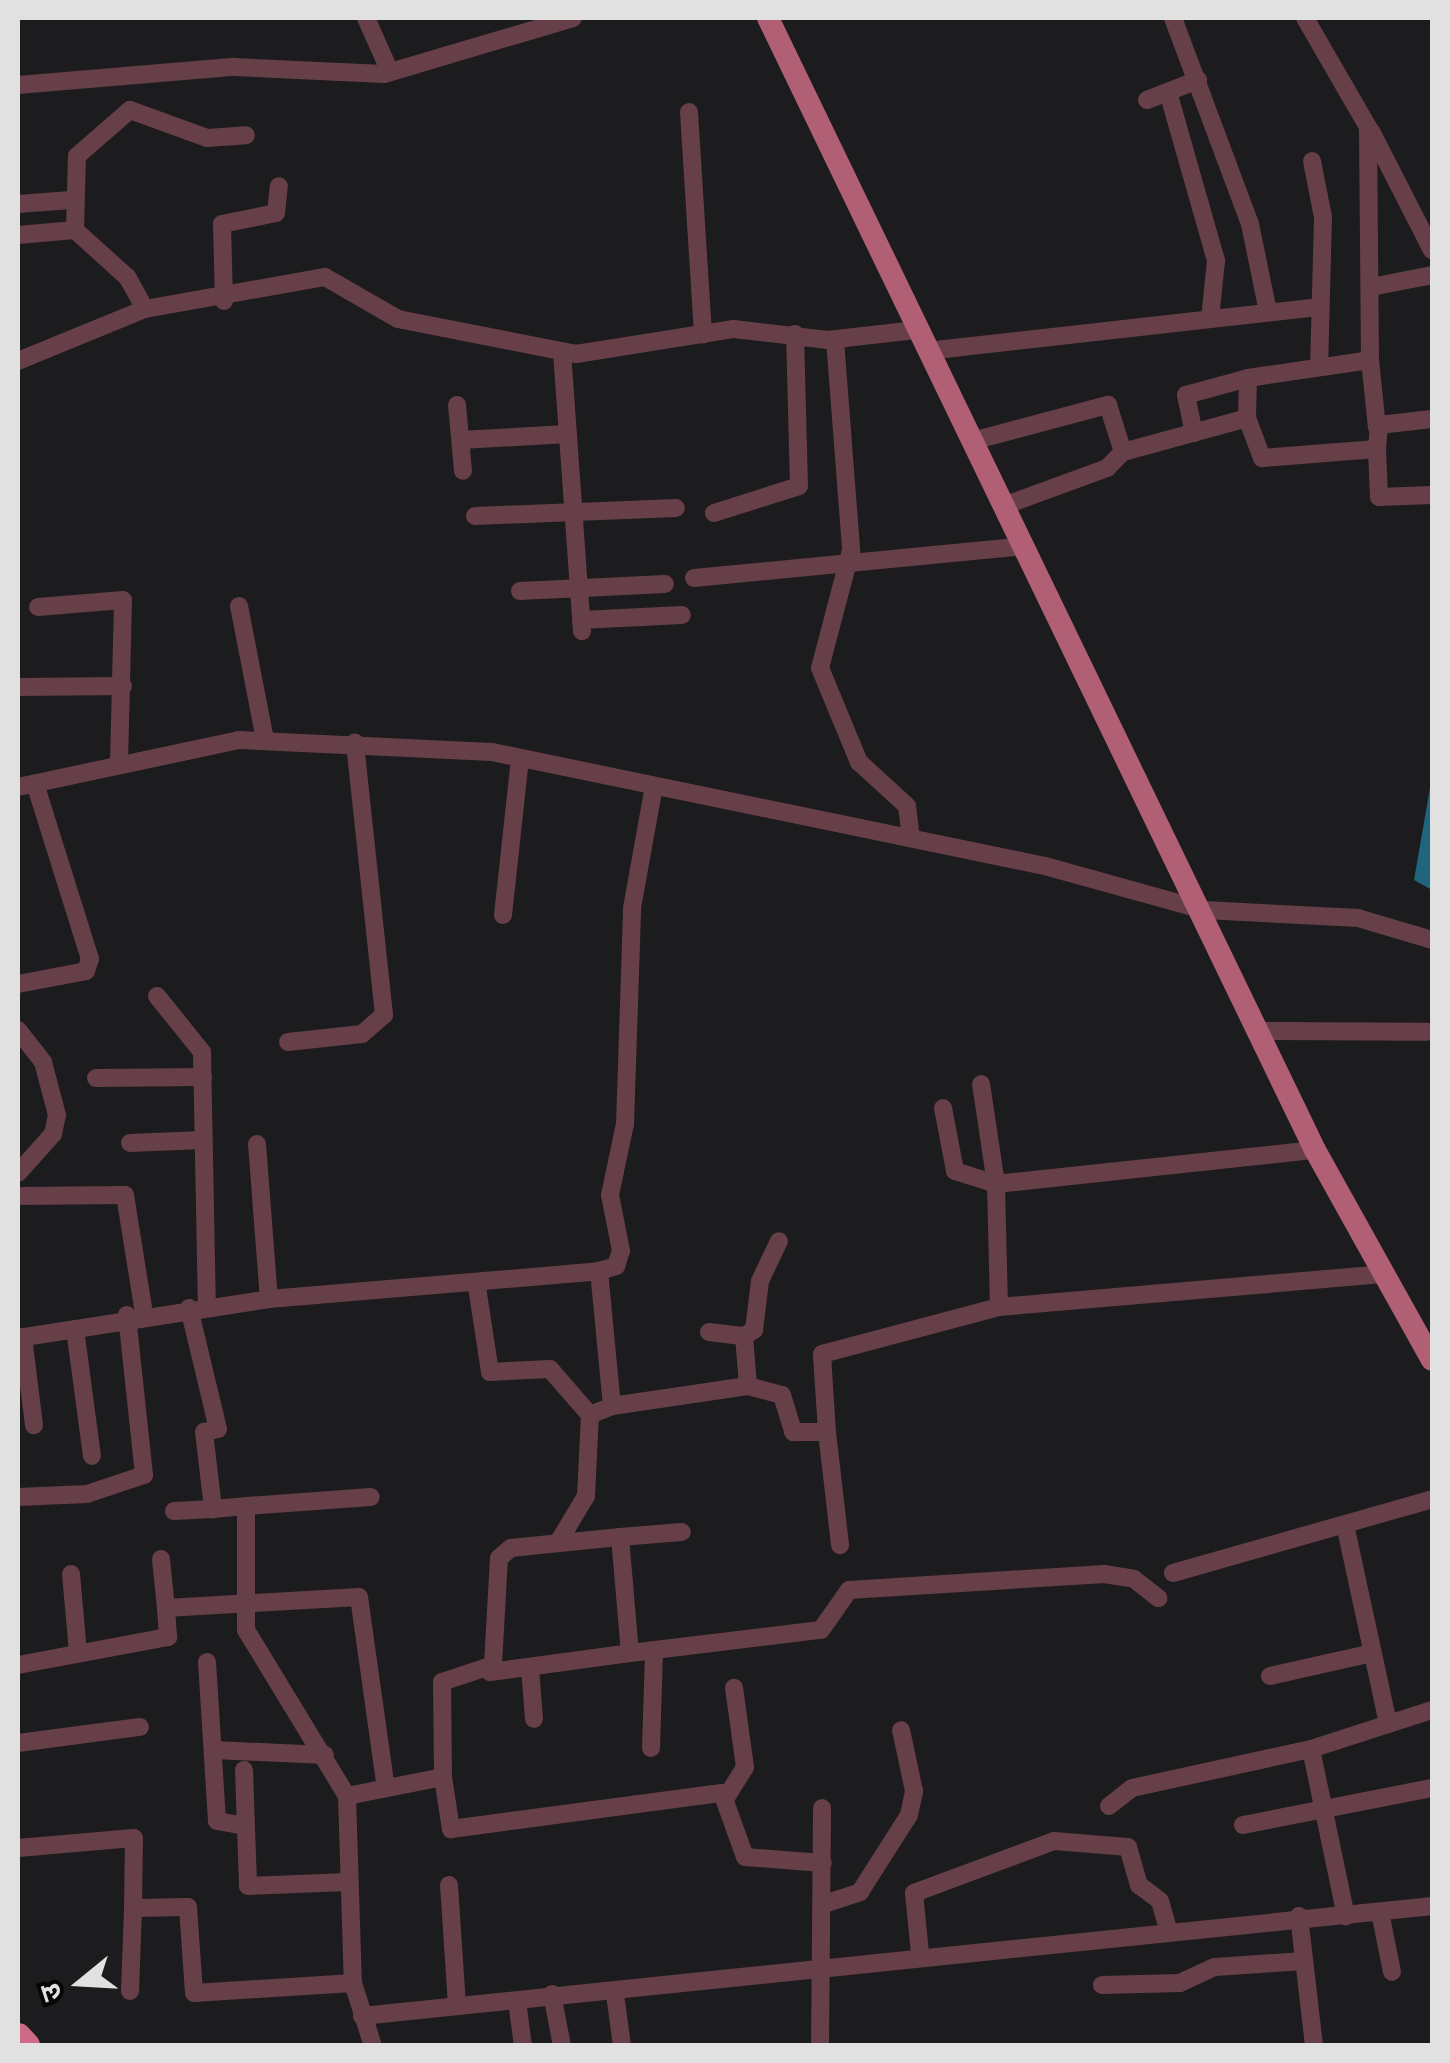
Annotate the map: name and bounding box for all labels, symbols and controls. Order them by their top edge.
north arrow [30,1933,130,2033]
text: उ [33,1980,69,2005]

